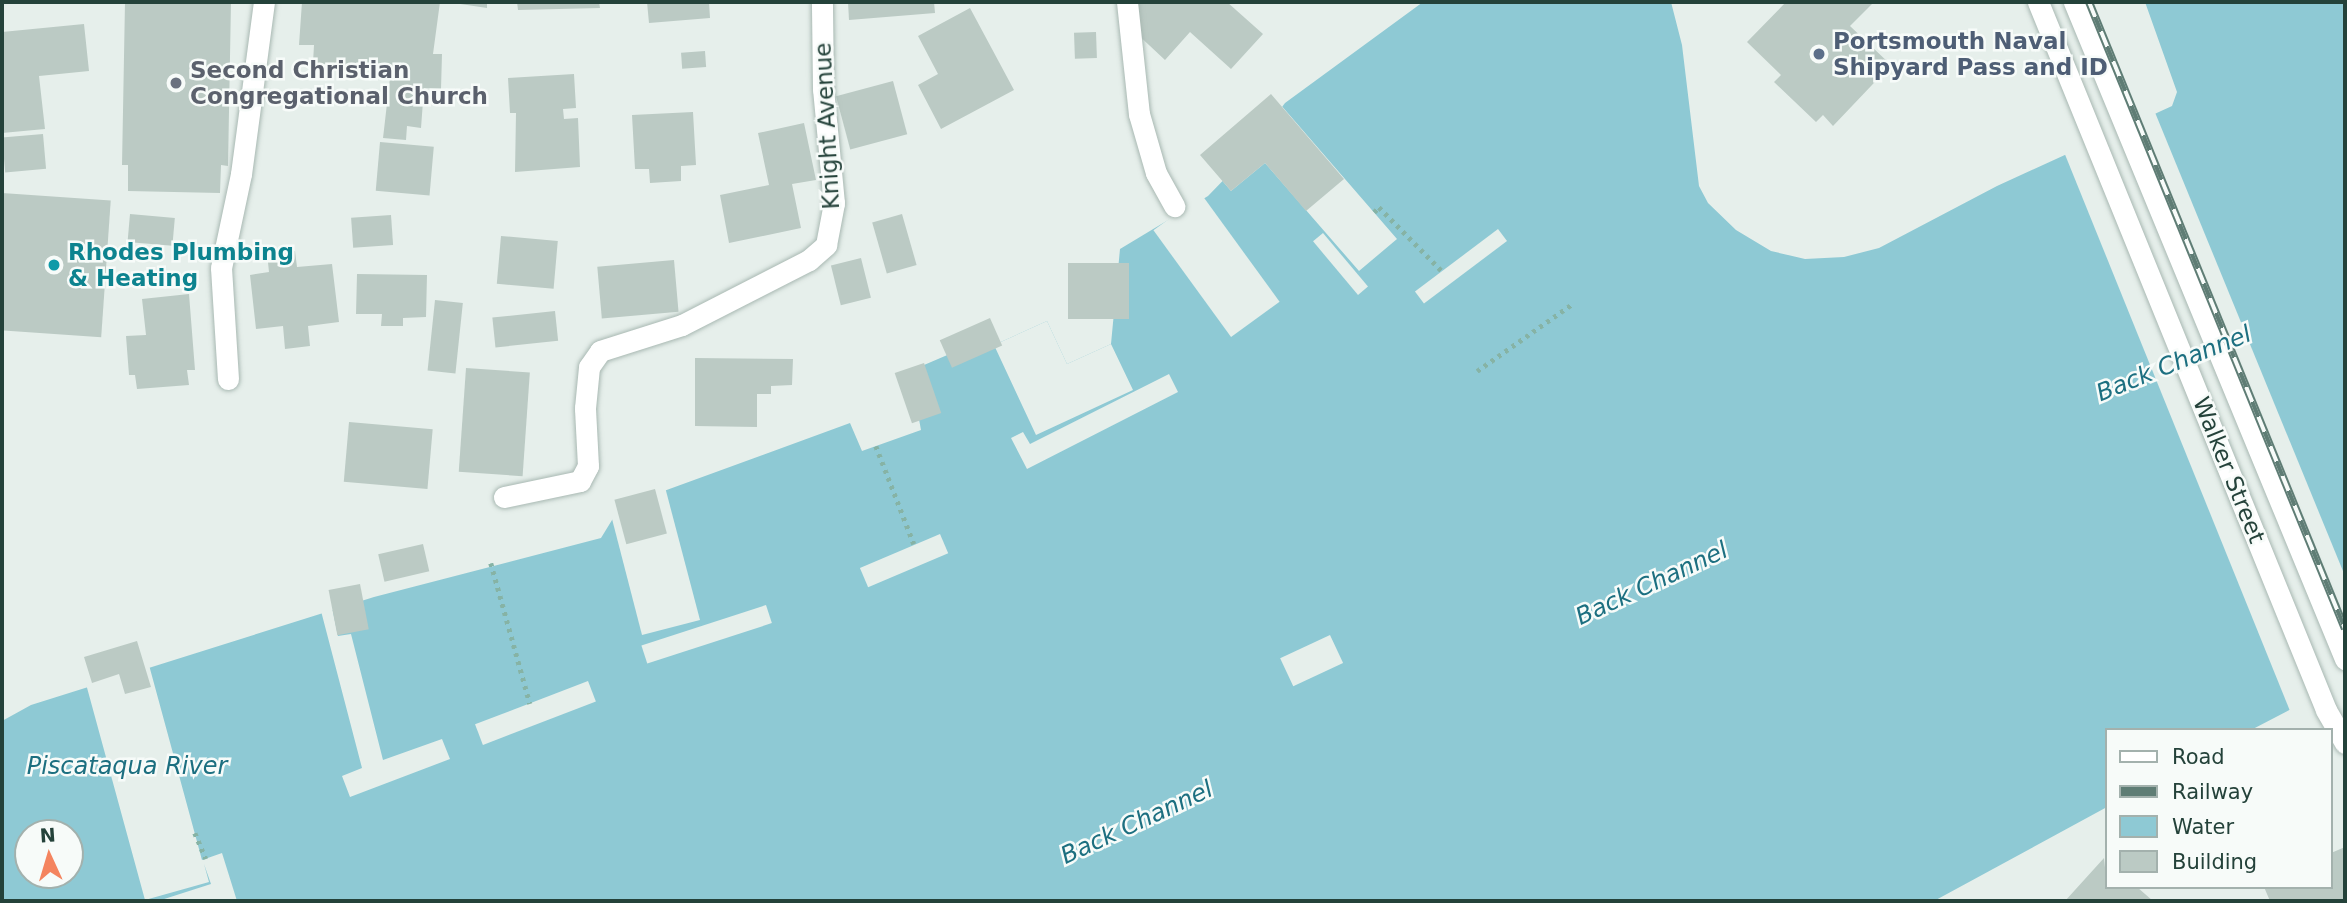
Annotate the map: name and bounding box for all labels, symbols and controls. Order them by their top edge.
place label: Portsmouth Naval Shipyard Pass and ID [1833,27,2108,81]
street label: Knight Avenue [809,42,845,210]
marker: Portsmouth Naval Shipyard Pass and ID [1811,46,1827,62]
place label: Second Christian Congregational Church [190,56,488,110]
marker: Second Christian Congregational Church [168,75,184,91]
place label: Rhodes Plumbing & Heating [68,238,294,292]
marker: Rhodes Plumbing & Heating [46,257,62,273]
water label: Back Channel [2092,320,2256,408]
street label: Walker Street [2187,393,2271,547]
water label: Back Channel [1571,536,1733,632]
legend [2106,728,2333,889]
text: Road [2172,745,2225,769]
water label: Piscataqua River [27,753,227,781]
water label: Back Channel [1056,775,1218,871]
text: Railway [2172,780,2253,804]
text: Water [2172,815,2234,839]
north arrow [14,819,84,889]
text: N [39,824,56,847]
text: Building [2172,850,2257,874]

